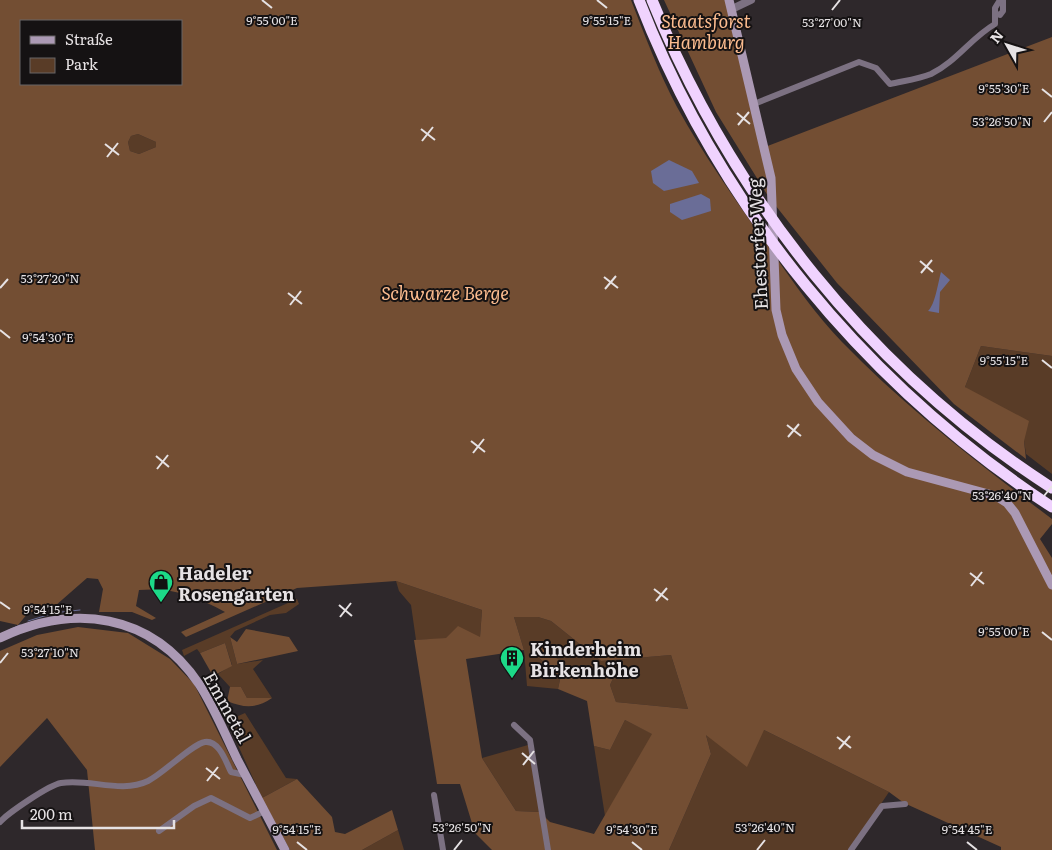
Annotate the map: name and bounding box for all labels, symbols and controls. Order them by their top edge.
park label: Staatsforst Hamburg [661,7,751,55]
text: 9°55'00"E [246,11,298,29]
text: 9°55'15"E [583,11,632,29]
text: 53°27'00"N [802,13,862,31]
legend [20,20,182,85]
north arrow [982,20,1032,70]
text: N [985,25,1008,47]
text: Straße [65,27,113,50]
text: Park [65,52,99,75]
text: 9°55'30"E [979,79,1030,97]
text: 53°26'50"N [972,112,1032,130]
street label: Ehestorfer Weg [740,177,774,310]
text: 53°27'20"N [20,269,80,287]
park label: Schwarze Berge [381,279,509,306]
text: 9°54'30"E [22,328,74,346]
text: 9°55'15"E [980,351,1029,369]
text: 53°26'40"N [972,486,1032,504]
place label: Hadeler Rosengarten [178,559,295,607]
shop icon: Hadeler Rosengarten [148,569,174,603]
text: 9°54'15"E [23,600,73,618]
text: 9°55'00"E [978,622,1030,640]
place label: Kinderheim Birkenhöhe [530,635,641,683]
text: 53°27'10"N [21,643,79,661]
building icon: Kinderheim Birkenhöhe [499,645,525,679]
street label: Emmetal [197,666,259,748]
scale bar [22,798,175,830]
text: 200 m [30,802,73,825]
text: 53°26'50"N [432,818,492,836]
text: 53°26'40"N [735,818,795,836]
text: 9°54'15"E [272,820,322,838]
text: 9°54'30"E [606,820,658,838]
text: 9°54'45"E [942,820,993,838]

